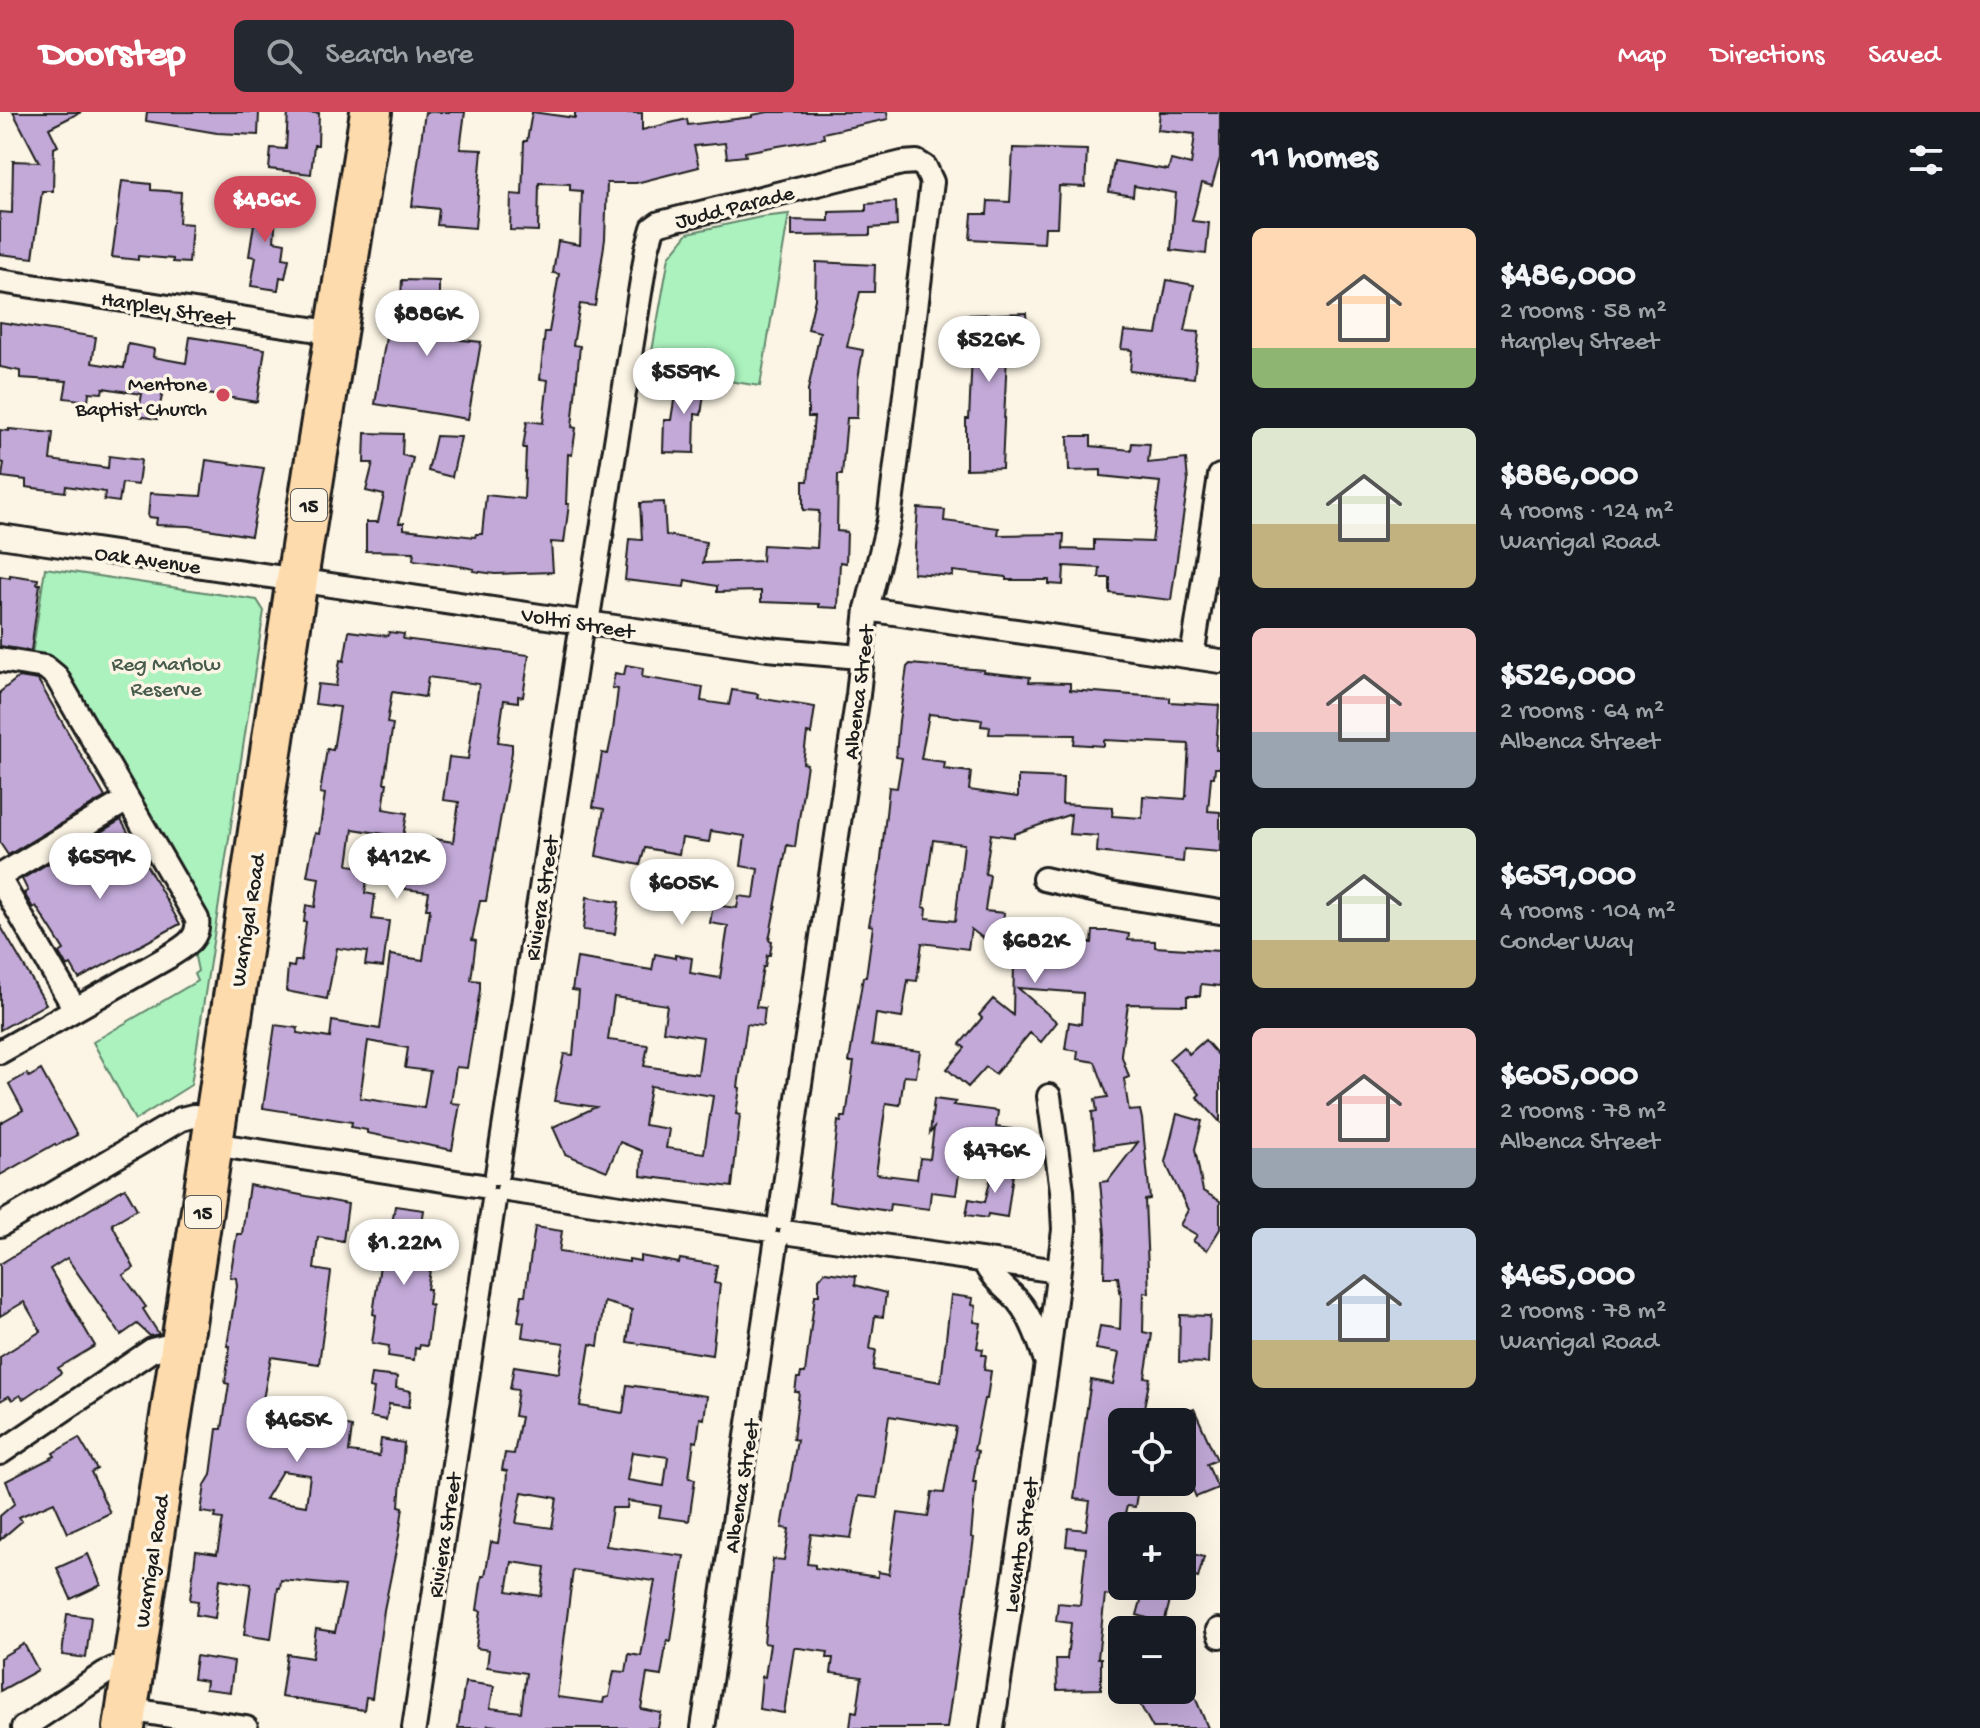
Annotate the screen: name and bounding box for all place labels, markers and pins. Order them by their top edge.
pin: $486K [209,176,321,244]
pin: $886K [371,290,483,358]
pin: $526K [933,316,1045,384]
pin: $559K [628,348,740,416]
place label: Mentone Baptist Church [75,373,208,424]
marker: Mentone Baptist Church [214,386,232,404]
pin: $659K [44,833,156,901]
pin: $412K [341,833,453,901]
pin: $605K [626,859,738,927]
pin: $682K [979,917,1091,985]
pin: $476K [939,1127,1051,1195]
pin: $1.22M [339,1219,469,1287]
pin: $465K [241,1396,353,1464]

